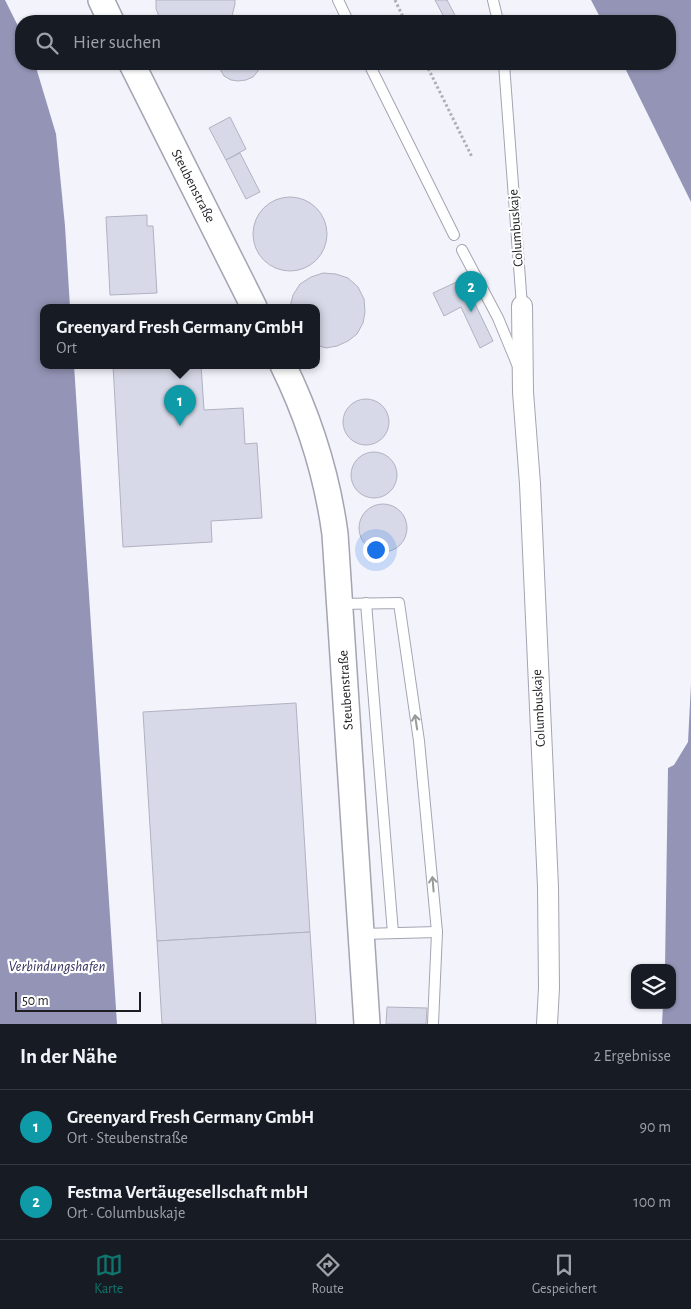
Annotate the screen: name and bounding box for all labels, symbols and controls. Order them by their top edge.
search box [15,15,676,70]
icon: search [33,29,61,57]
text: Hier suchen [73,33,161,52]
street label: Steubenstraße [169,147,217,225]
street label: Columbuskaje [506,189,526,267]
pin: 2 [455,271,487,312]
popup [40,304,320,369]
text: Greenyard Fresh Germany GmbH [56,318,304,337]
text: Ort [56,340,77,356]
pin: 1 [164,385,196,426]
your location [363,537,389,563]
street label: Steubenstraße [336,650,356,730]
street label: Columbuskaje [530,669,548,747]
one-way arrow [411,714,421,730]
one-way arrow [428,876,437,892]
water label: Verbindungshafen [9,959,105,974]
map controls [631,964,676,1009]
button: layers [631,964,676,1009]
scale bar [15,989,141,1012]
text: 50 m [22,994,49,1008]
text: In der Nähe [20,1046,117,1067]
text: 2 Ergebnisse [594,1048,671,1064]
text: Greenyard Fresh Germany GmbH [67,1108,314,1127]
text: 1 [33,1119,39,1135]
text: 90 m [640,1119,671,1135]
text: Ort · Steubenstraße [67,1130,188,1146]
text: Festma Vertäugesellschaft mbH [67,1183,308,1202]
text: 2 [32,1194,40,1210]
text: 100 m [633,1194,671,1210]
text: Ort · Columbuskaje [67,1205,185,1221]
tab: Karte [94,1251,123,1298]
tab: Route [312,1251,344,1298]
tab: Gespeichert [532,1251,597,1298]

